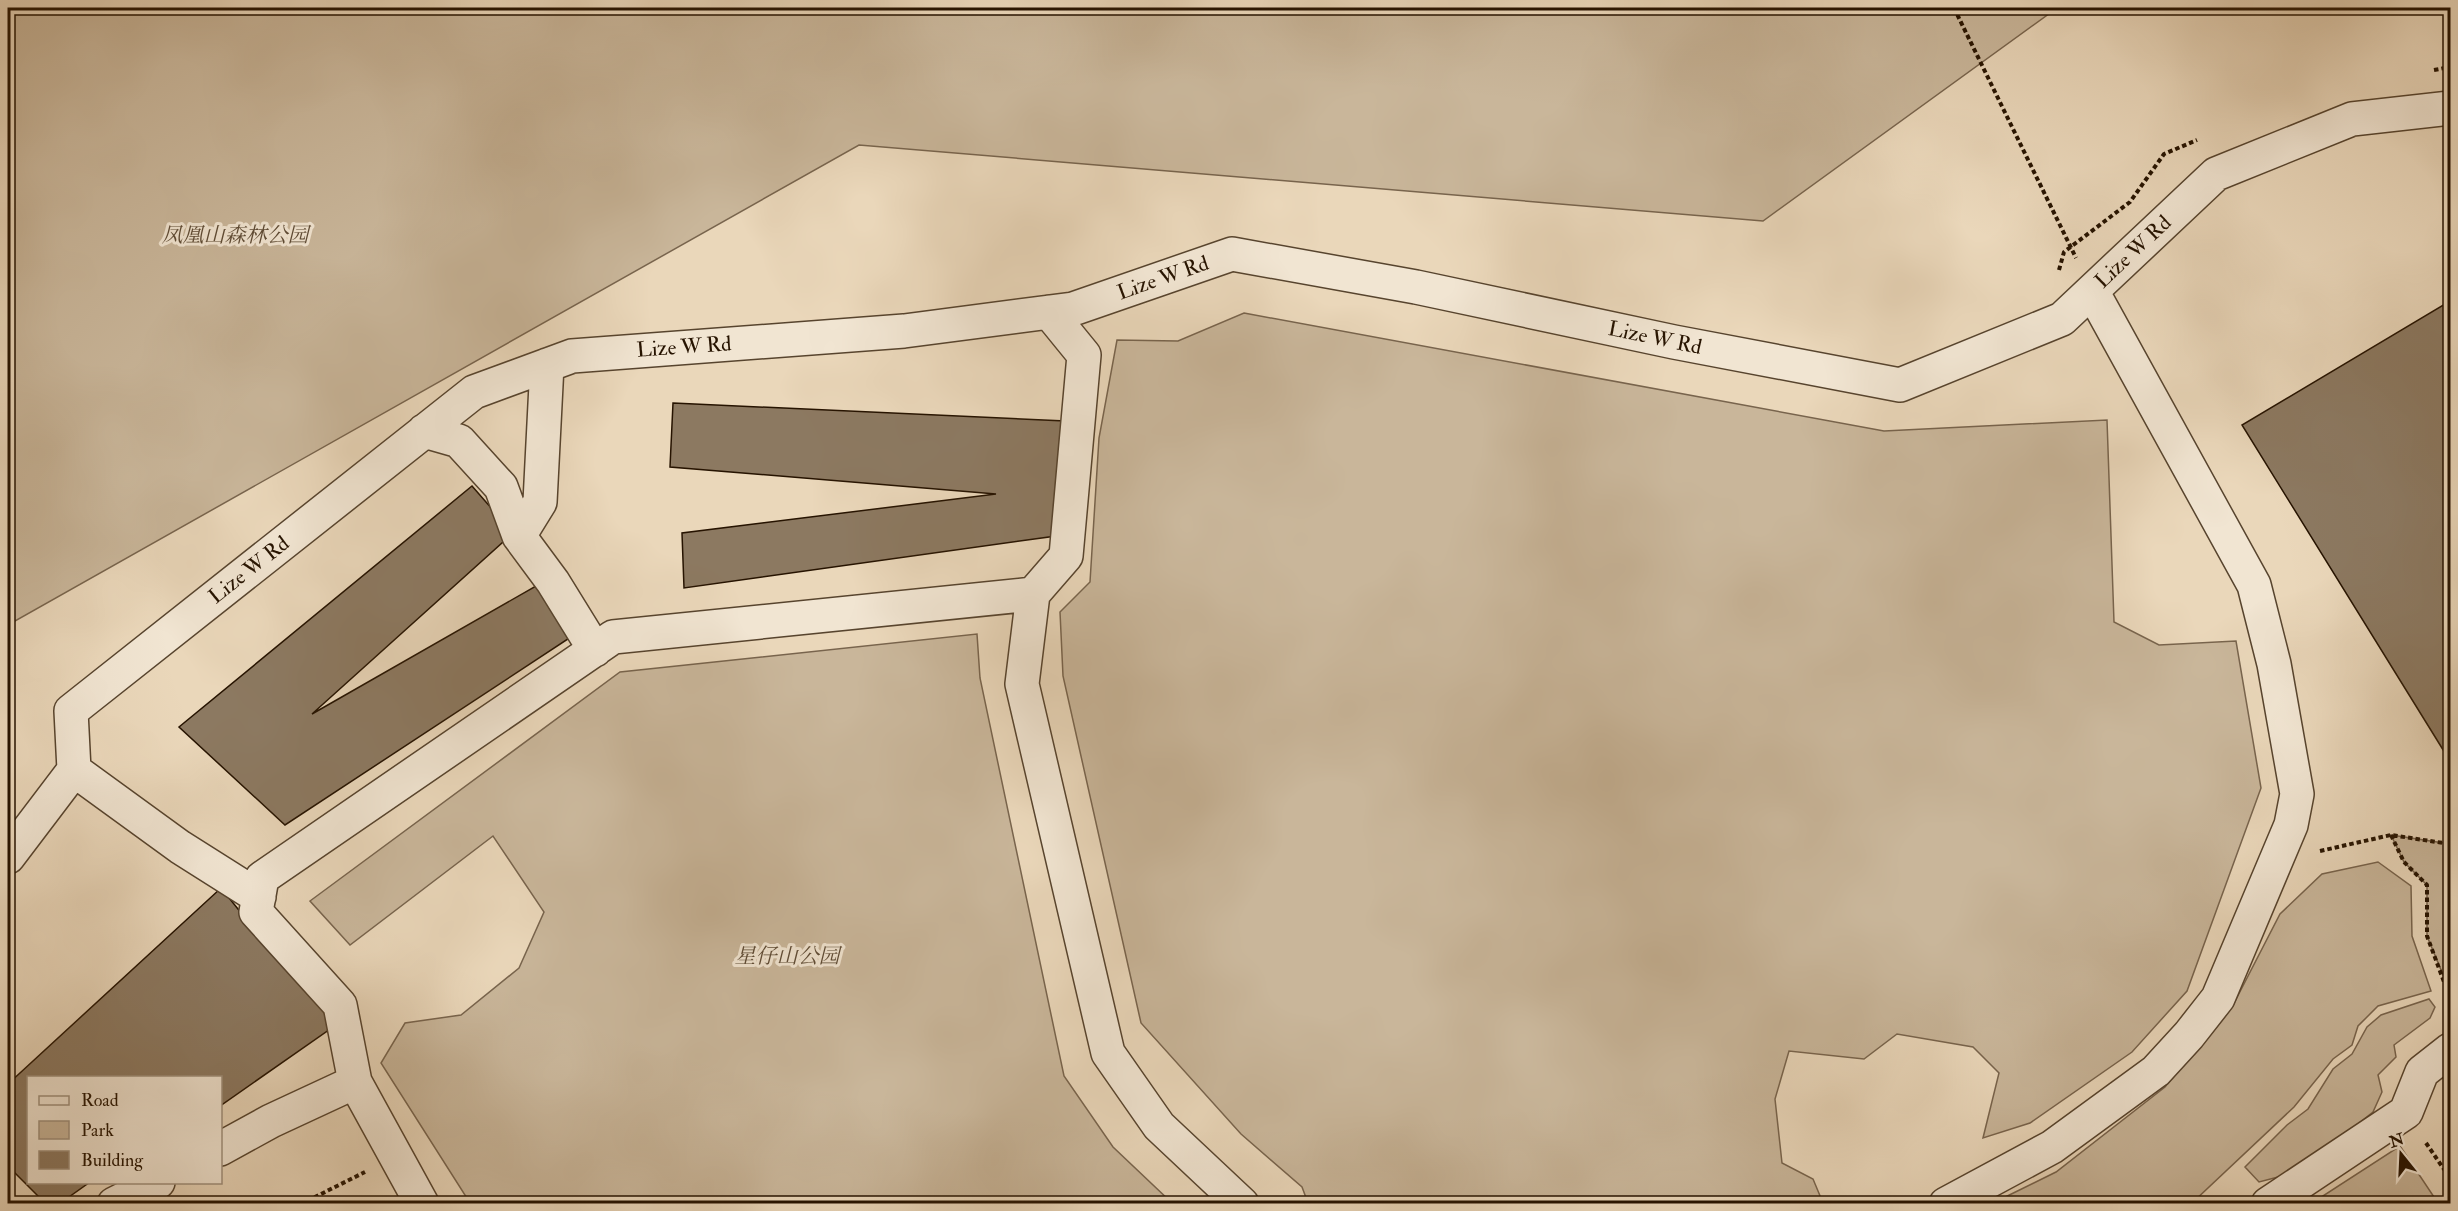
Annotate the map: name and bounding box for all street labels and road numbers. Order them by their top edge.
street label: Lize W Rd [2089,209,2177,294]
street label: Lize W Rd [1114,250,1213,306]
street label: Lize W Rd [1606,315,1705,361]
street label: Lize W Rd [636,330,733,364]
street label: Lize W Rd [203,530,295,610]

